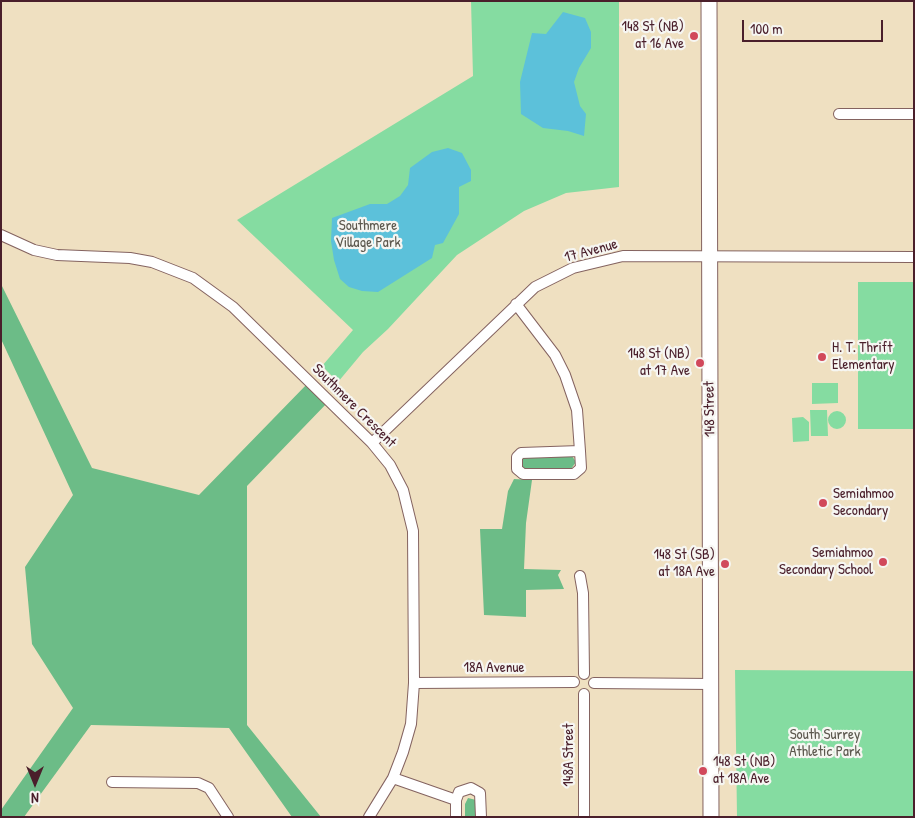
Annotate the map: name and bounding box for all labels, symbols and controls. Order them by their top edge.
scale bar [745,10,886,42]
place label: 148 St (NB) at 16 Ave [621,18,684,53]
text: 100 m [750,18,783,39]
marker: 148 St (NB) at 16 Ave [688,30,700,42]
park label: Southmere Village Park [335,217,401,252]
street label: 17 Avenue [562,235,620,267]
place label: H. T. Thrift Elementary [832,339,895,374]
place label: 148 St (NB) at 17 Ave [627,345,690,380]
marker: H. T. Thrift Elementary [816,351,828,363]
marker: 148 St (NB) at 17 Ave [694,357,706,369]
street label: Southmere Crescent [308,360,400,452]
street label: 148 Street [701,381,719,437]
place label: Semiahmoo Secondary [833,485,894,520]
marker: Semiahmoo Secondary [817,497,829,509]
place label: Semiahmoo Secondary School [779,544,873,579]
place label: 148 St (SB) at 18A Ave [654,546,715,581]
marker: Semiahmoo Secondary School [877,556,889,568]
marker: 148 St (SB) at 18A Ave [719,558,731,570]
street label: 18A Avenue [464,659,524,677]
street label: 148A Street [560,723,578,787]
park label: South Surrey Athletic Park [789,726,861,761]
place label: 148 St (NB) at 18A Ave [713,753,776,788]
north arrow [10,758,60,808]
marker: 148 St (NB) at 18A Ave [697,765,709,777]
text: N [31,789,39,808]

